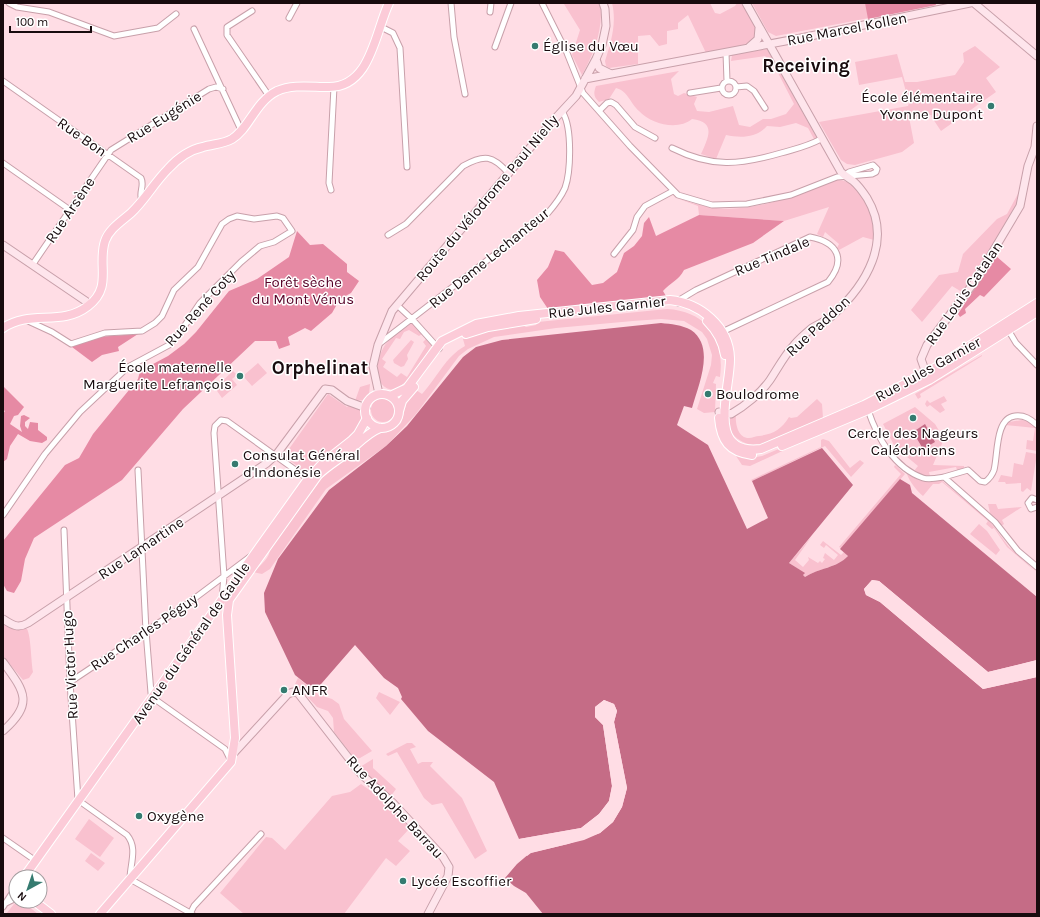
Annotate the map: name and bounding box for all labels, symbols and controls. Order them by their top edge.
scale bar [10,8,91,34]
street label: Rue Marcel Kollen [786,9,908,49]
text: 100 m [16,15,48,29]
place label: Église du Vœu [543,37,639,55]
marker: Église du Vœu [530,41,540,51]
district label: Receiving [762,55,850,77]
street label: Rue Eugénie [123,87,205,147]
place label: École élémentaire Yvonne Dupont [861,88,983,123]
marker: École élémentaire Yvonne Dupont [986,101,996,111]
street label: Route du Vélodrome Paul Nielly [412,111,562,285]
street label: Rue Bon [54,114,110,160]
street label: Rue Arsène [41,173,99,247]
street label: Rue Dame Lechanteur [425,204,553,312]
street label: Rue Tindale [732,232,812,280]
street label: Rue Louis Catalan [921,238,1007,348]
street label: Rue René Coty [161,266,239,350]
park label: Forêt sèche du Mont Vénus [252,273,354,308]
street label: Rue Jules Garnier [547,292,667,322]
street label: Rue Paddon [782,292,854,360]
street label: Rue Jules Garnier [872,332,984,405]
district label: Orphelinat [272,357,368,379]
place label: École maternelle Marguerite Lefrançois [83,358,232,393]
marker: École maternelle Marguerite Lefrançois [235,371,245,381]
place label: Boulodrome [716,385,799,403]
marker: Boulodrome [703,389,713,399]
marker: Cercle des Nageurs Calédoniens [908,413,918,423]
place label: Cercle des Nageurs Calédoniens [848,424,978,459]
place label: Consulat Général d'Indonésie [243,446,360,481]
marker: Consulat Général d'Indonésie [230,459,240,469]
street label: Rue Lamartine [95,513,187,583]
street label: Avenue du Général de Gaulle [128,559,254,727]
street label: Rue Charles Péguy [87,589,201,675]
street label: Rue Victor Hugo [58,610,82,720]
place label: ANFR [292,681,328,699]
marker: ANFR [279,685,289,695]
street label: Rue Adolphe Barrau [343,752,447,862]
place label: Oxygène [147,807,204,825]
marker: Oxygène [134,811,144,821]
north arrow [8,869,48,909]
place label: Lycée Escoffier [411,872,512,890]
marker: Lycée Escoffier [398,876,408,886]
text: N [15,889,29,904]

